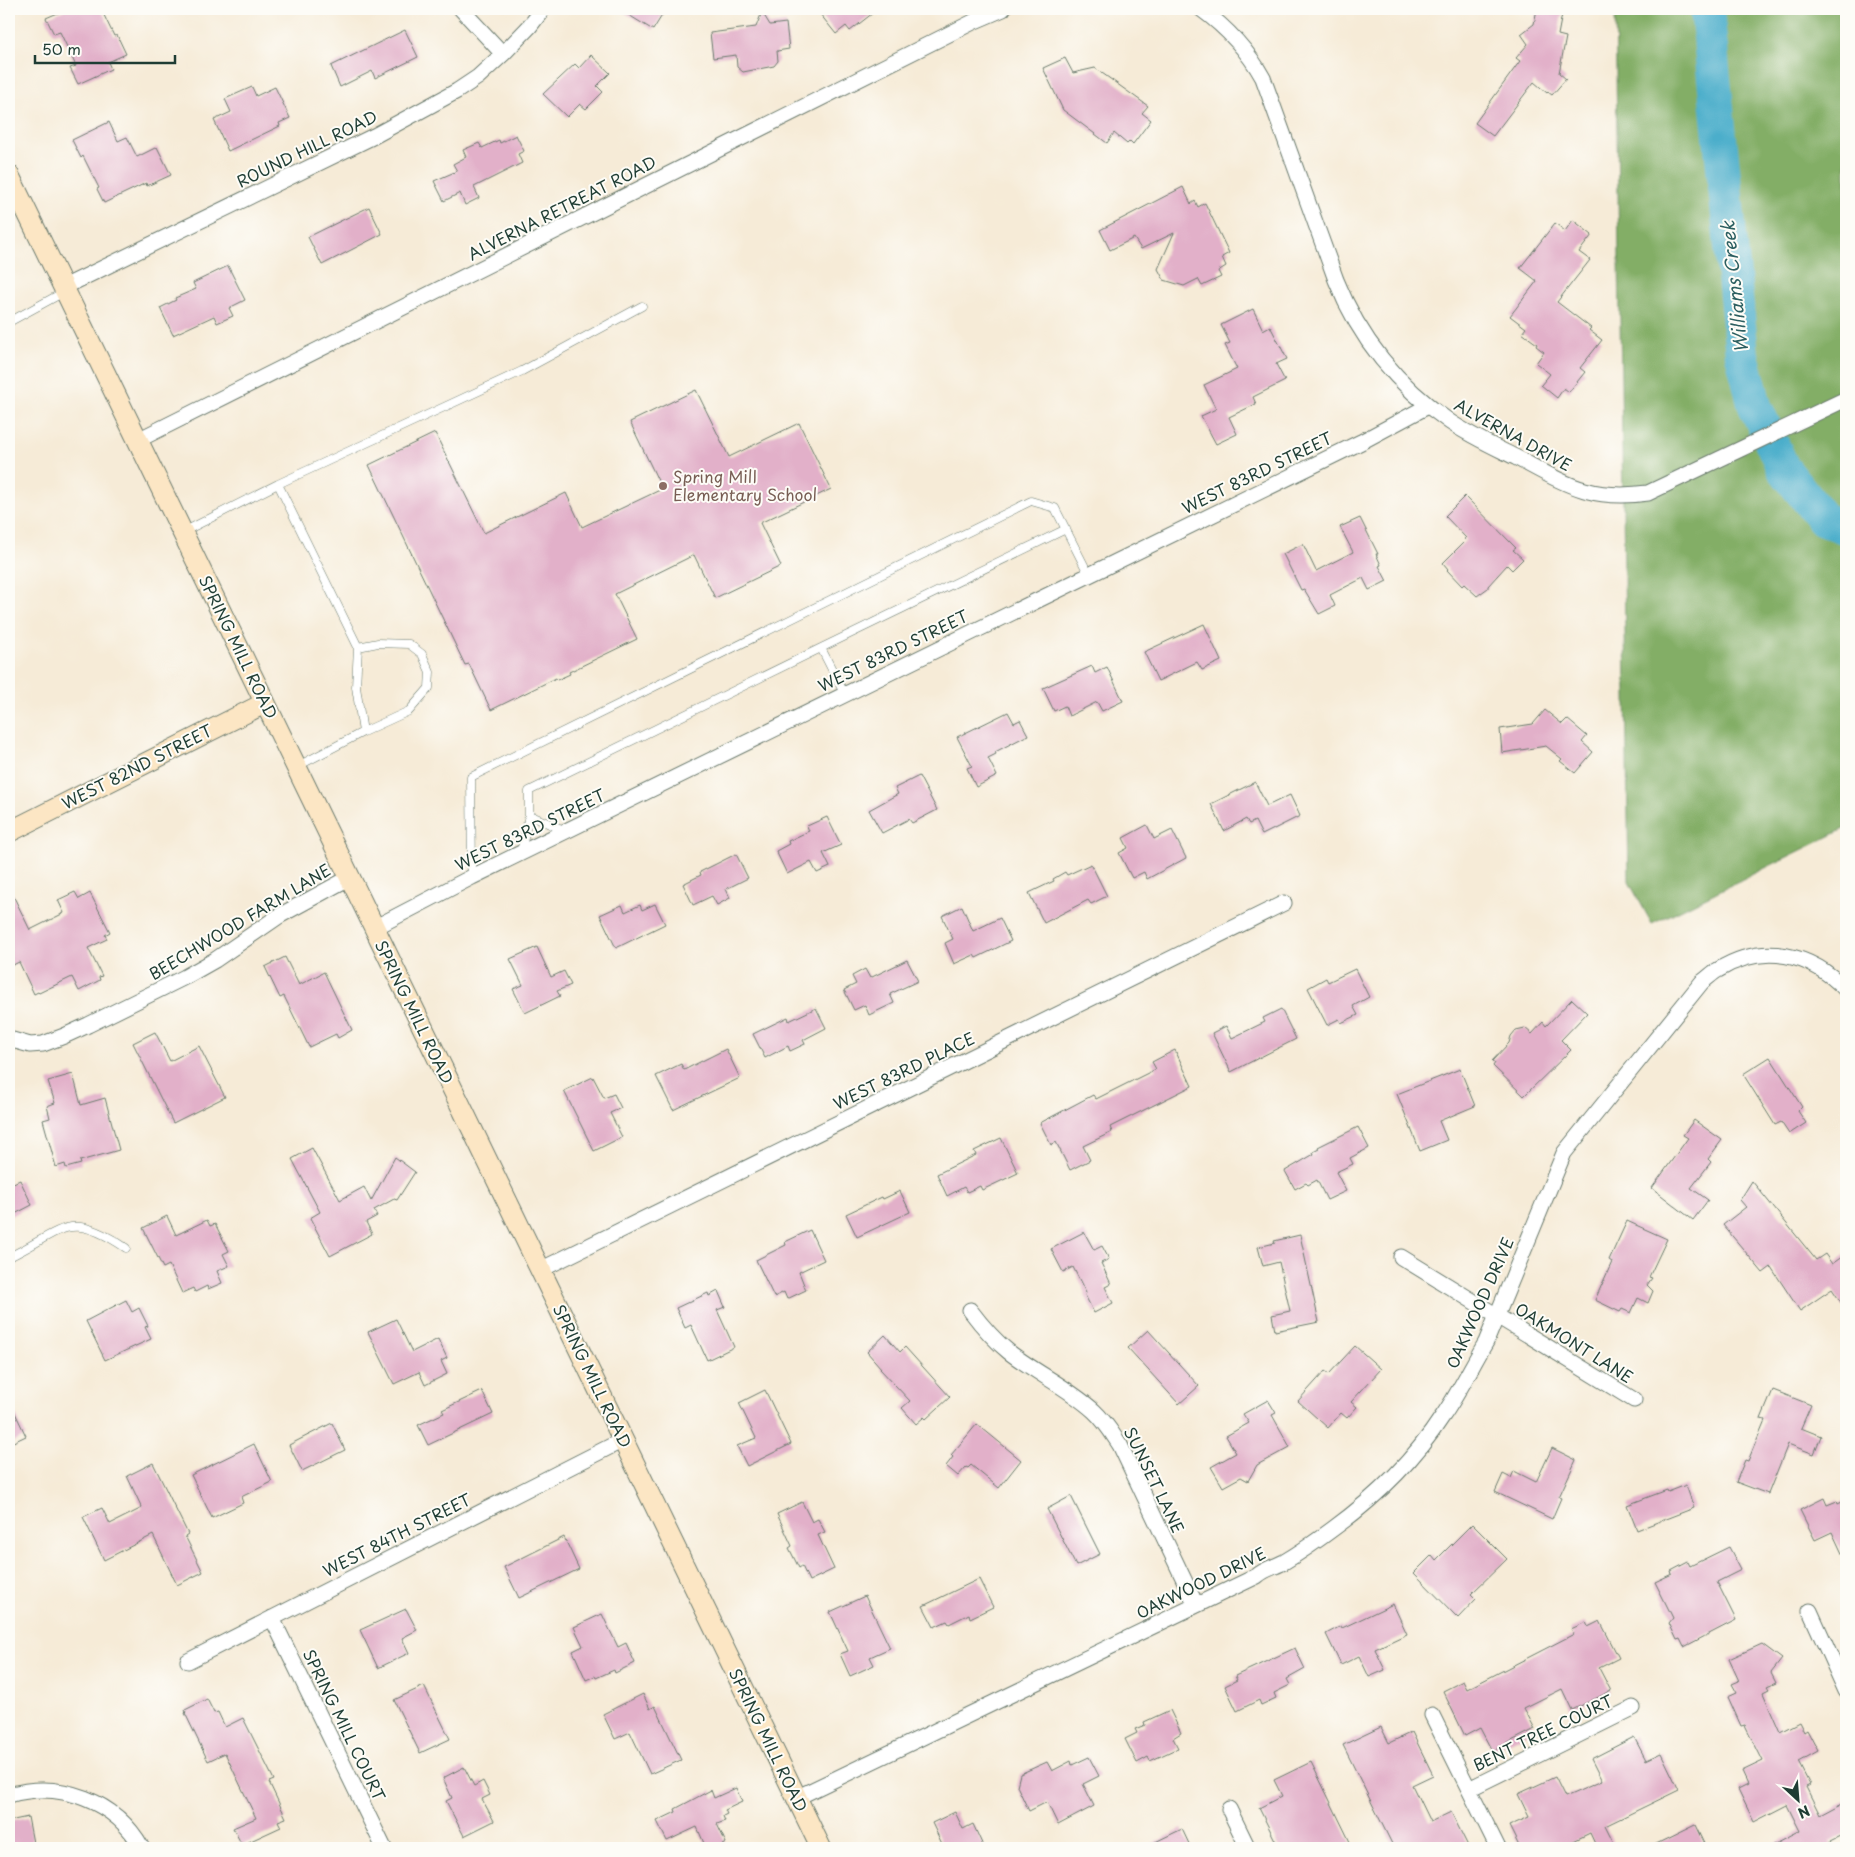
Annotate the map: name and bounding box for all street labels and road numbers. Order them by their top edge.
street label: ROUND HILL ROAD [232,104,381,193]
street label: ALVERNA RETREAT ROAD [463,149,660,265]
street label: ALVERNA DRIVE [1451,392,1576,476]
street label: WEST 83RD STREET [1177,425,1336,519]
street label: SPRING MILL ROAD [194,571,284,723]
street label: WEST 83RD STREET [813,603,972,697]
street label: WEST 82ND STREET [57,718,216,815]
street label: WEST 83RD STREET [450,782,609,876]
street label: BEECHWOOD FARM LANE [144,857,335,985]
street label: SPRING MILL ROAD [370,936,460,1088]
street label: WEST 83RD PLACE [829,1025,978,1115]
street label: OAKWOOD DRIVE [1439,1233,1519,1372]
street label: OAKMONT LANE [1511,1296,1638,1388]
street label: SPRING MILL ROAD [548,1300,638,1452]
street label: SUNSET LANE [1119,1422,1191,1537]
street label: WEST 84TH STREET [318,1486,475,1582]
street label: OAKWOOD DRIVE [1132,1540,1269,1624]
street label: SPRING MILL COURT [298,1645,392,1805]
street label: SPRING MILL ROAD [724,1664,814,1816]
street label: BENT TREE COURT [1469,1688,1616,1776]

